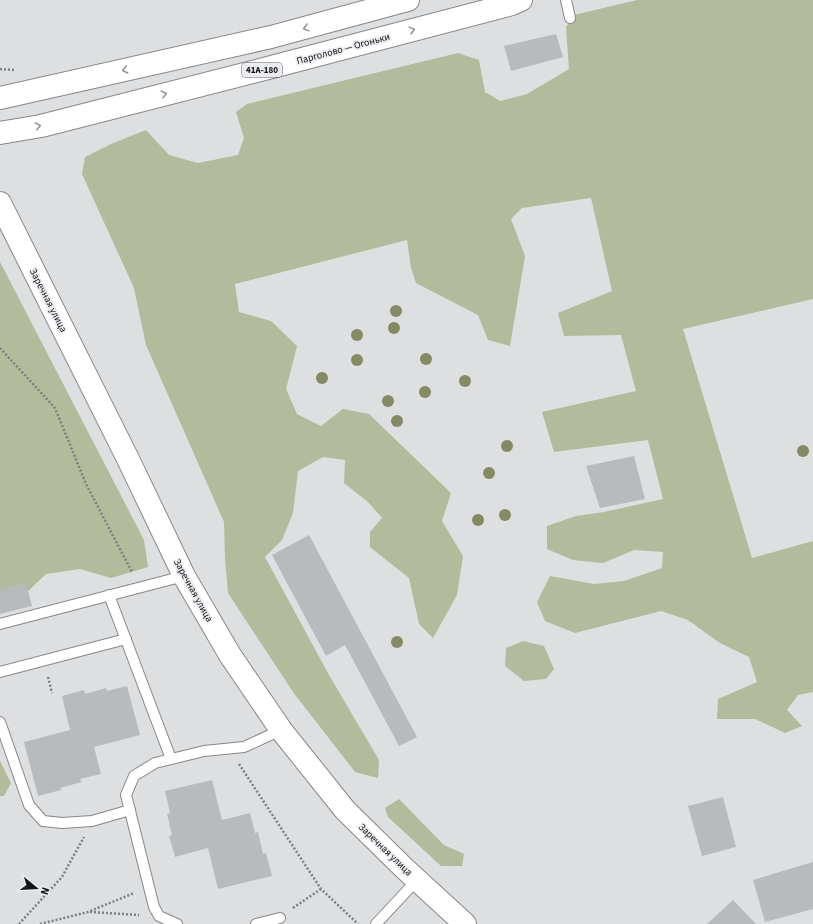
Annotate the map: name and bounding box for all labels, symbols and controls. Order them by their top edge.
one-way arrow [303,23,310,32]
one-way arrow [408,26,415,35]
street label: Парголово — Огоньки [295,30,392,68]
road number: 41А-180 [242,63,282,77]
one-way arrow [121,66,128,74]
one-way arrow [161,91,168,99]
one-way arrow [35,122,41,130]
street label: Заречная улица [26,266,70,335]
street label: Заречная улица [170,556,216,625]
street label: Заречная улица [355,820,415,879]
north arrow [16,868,56,908]
text: N [37,885,53,897]

